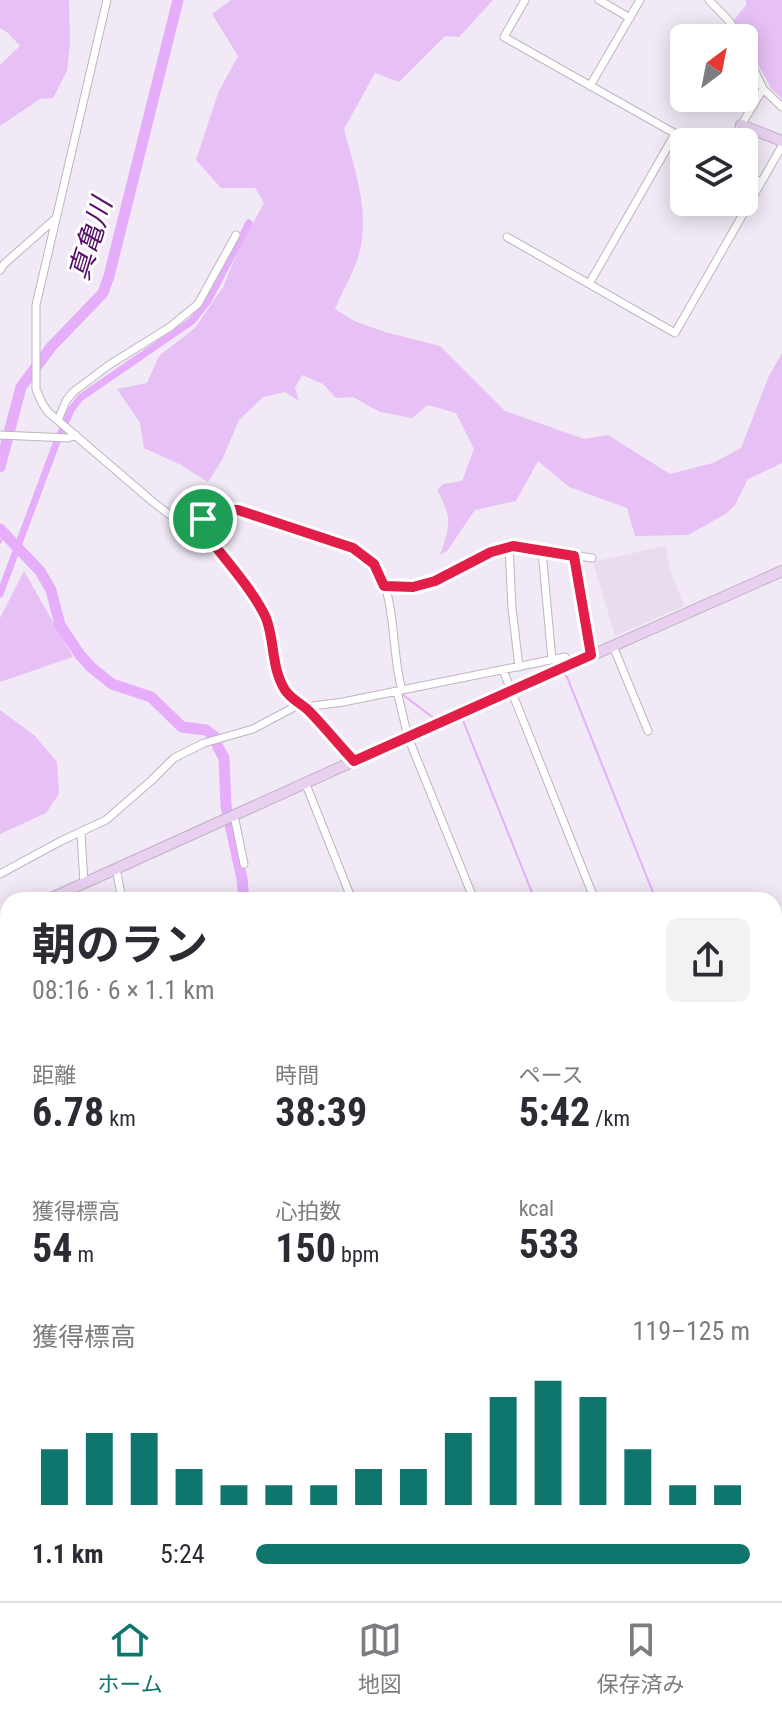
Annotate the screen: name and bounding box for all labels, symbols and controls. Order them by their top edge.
north arrow [670,24,758,112]
map controls [670,24,758,216]
button: layers [670,128,758,216]
water label: 真亀川 [62,191,119,284]
pin [169,485,237,553]
icon: arrive [181,497,225,541]
button: share [666,918,750,1002]
text: 朝のラン [32,919,208,971]
text: 08:16 · 6 × 1.1 km [32,975,214,1005]
text: 距離 [32,1063,76,1088]
text: 時間 [275,1063,319,1088]
text: ペース [519,1063,584,1088]
text: 6.78 [32,1089,104,1136]
text: 38:39 [275,1089,367,1136]
text: 5:42 [519,1089,590,1136]
text: km [104,1106,136,1131]
text: /km [590,1106,630,1131]
text: kcal [519,1196,554,1221]
text: 獲得標高 [32,1199,120,1224]
text: 心拍数 [275,1199,341,1224]
text: 533 [519,1221,579,1268]
text: 54 [32,1225,72,1272]
text: 150 [275,1225,336,1272]
text: m [72,1242,94,1267]
text: bpm [336,1242,379,1267]
text: 119–125 m [633,1316,750,1346]
text: 獲得標高 [32,1322,136,1352]
text: 1.1 km [32,1539,104,1569]
text: 5:24 [160,1539,205,1569]
tab: ホーム [97,1618,163,1698]
tab: 地図 [358,1618,402,1698]
tab: 保存済み [597,1618,685,1698]

